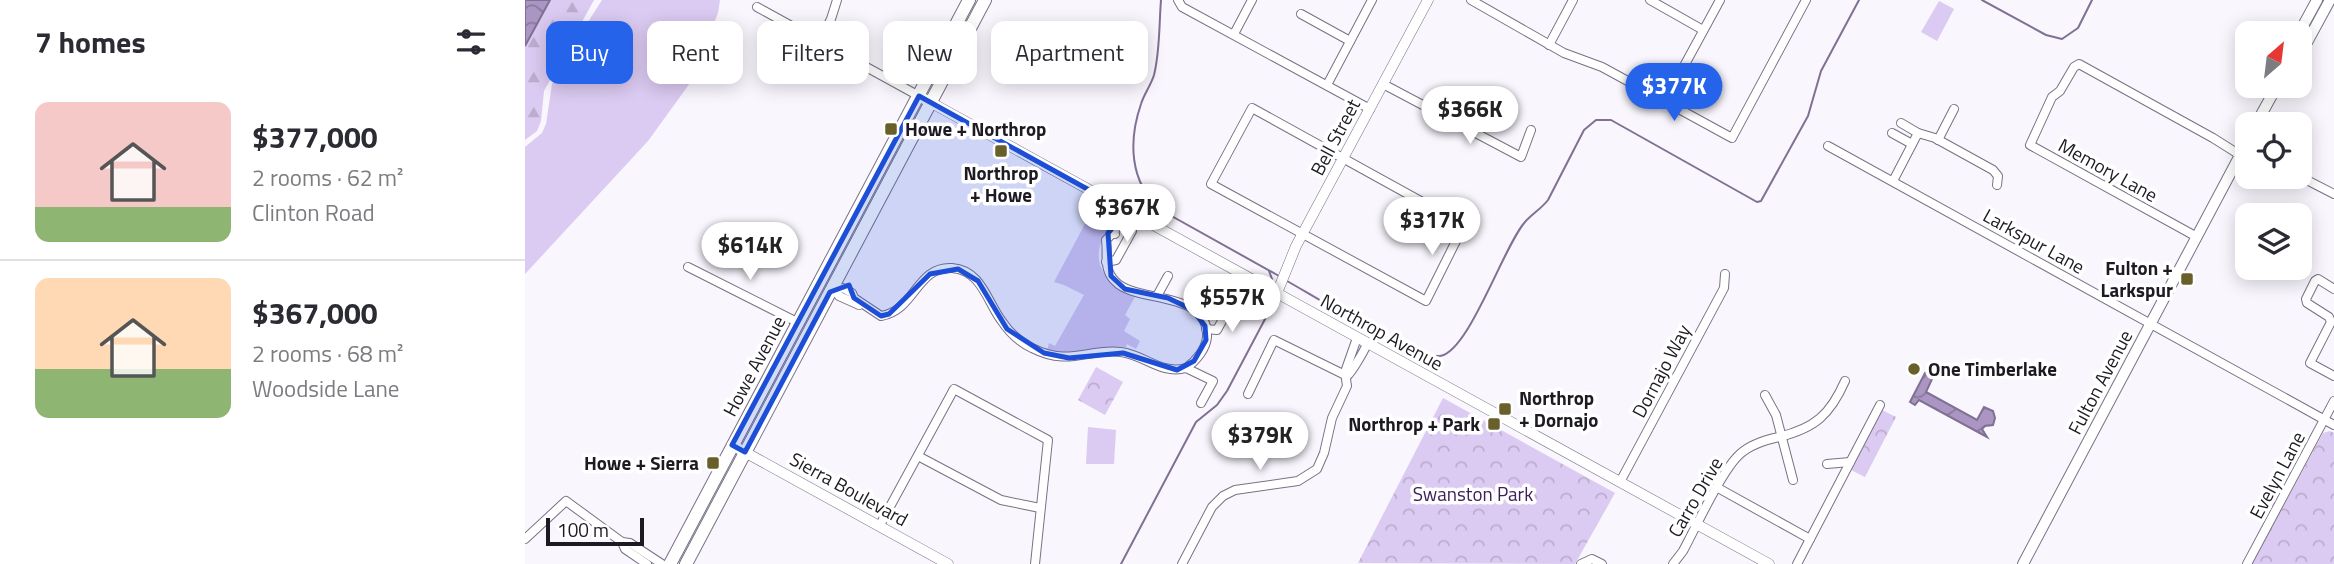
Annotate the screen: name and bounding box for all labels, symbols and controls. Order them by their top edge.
text: 7 homes [35,19,146,65]
chip: Buy [546,21,633,84]
chip: Rent [647,21,743,84]
chip: Filters [757,21,869,84]
chip: New [883,21,977,84]
chip: Apartment [991,21,1148,84]
north arrow [2235,21,2312,98]
map controls [2235,21,2312,280]
icon: filters [452,23,490,61]
pin: $377K [1625,64,1723,123]
text: $377K [1641,68,1707,103]
pin: $366K [1421,86,1519,146]
text: $366K [1437,91,1503,126]
street label: Bell Street [1302,93,1367,180]
button: locate [2235,112,2312,189]
text: $377,000 [252,114,378,160]
place label: Howe + Northrop [905,114,1046,143]
marker: Howe + Northrop [883,121,899,137]
icon: home [91,130,175,214]
street label: Memory Lane [2053,130,2163,209]
marker: Northrop + Howe [993,143,1009,159]
place label: Northrop + Howe [963,158,1039,209]
text: 2 rooms · 62 m² [252,160,403,195]
pin: $367K [1078,184,1176,244]
text: $367K [1094,189,1160,224]
text: Clinton Road [252,195,375,230]
pin: $317K [1383,198,1481,257]
street label: Larkspur Lane [1978,201,2090,280]
text: $317K [1399,202,1465,237]
button: layers [2235,203,2312,280]
pin: $614K [701,222,799,282]
text: $614K [717,227,783,262]
place label: Fulton + Larkspur [2101,253,2173,304]
marker: Fulton + Larkspur [2179,271,2195,287]
pin: $557K [1183,274,1281,334]
text: $557K [1199,279,1265,314]
street label: Northrop Avenue [1316,286,1449,377]
text: $367,000 [252,290,378,336]
icon: home [91,306,175,390]
street label: Howe Avenue [715,310,792,421]
street label: Dornajo Way [1624,319,1697,423]
street label: Fulton Avenue [2060,324,2139,439]
text: 2 rooms · 68 m² [252,336,403,371]
place label: One Timberlake [1928,354,2057,383]
marker: One Timberlake [1906,361,1922,377]
text: Woodside Lane [252,371,399,406]
place label: Northrop + Dornajo [1519,383,1598,434]
marker: Northrop + Dornajo [1497,401,1513,417]
place label: Northrop + Park [1348,409,1480,438]
pin: $379K [1211,412,1309,472]
marker: Northrop + Park [1486,416,1502,432]
text: $379K [1227,417,1293,452]
street label: Evelyn Lane [2241,426,2312,524]
street label: Sierra Boulevard [785,444,914,533]
place label: Howe + Sierra [584,448,699,477]
street label: Carro Drive [1660,451,1729,542]
marker: Howe + Sierra [705,455,721,471]
park label: Swanston Park [1413,479,1533,508]
scale bar [546,515,644,547]
text: 100 m [557,515,609,544]

